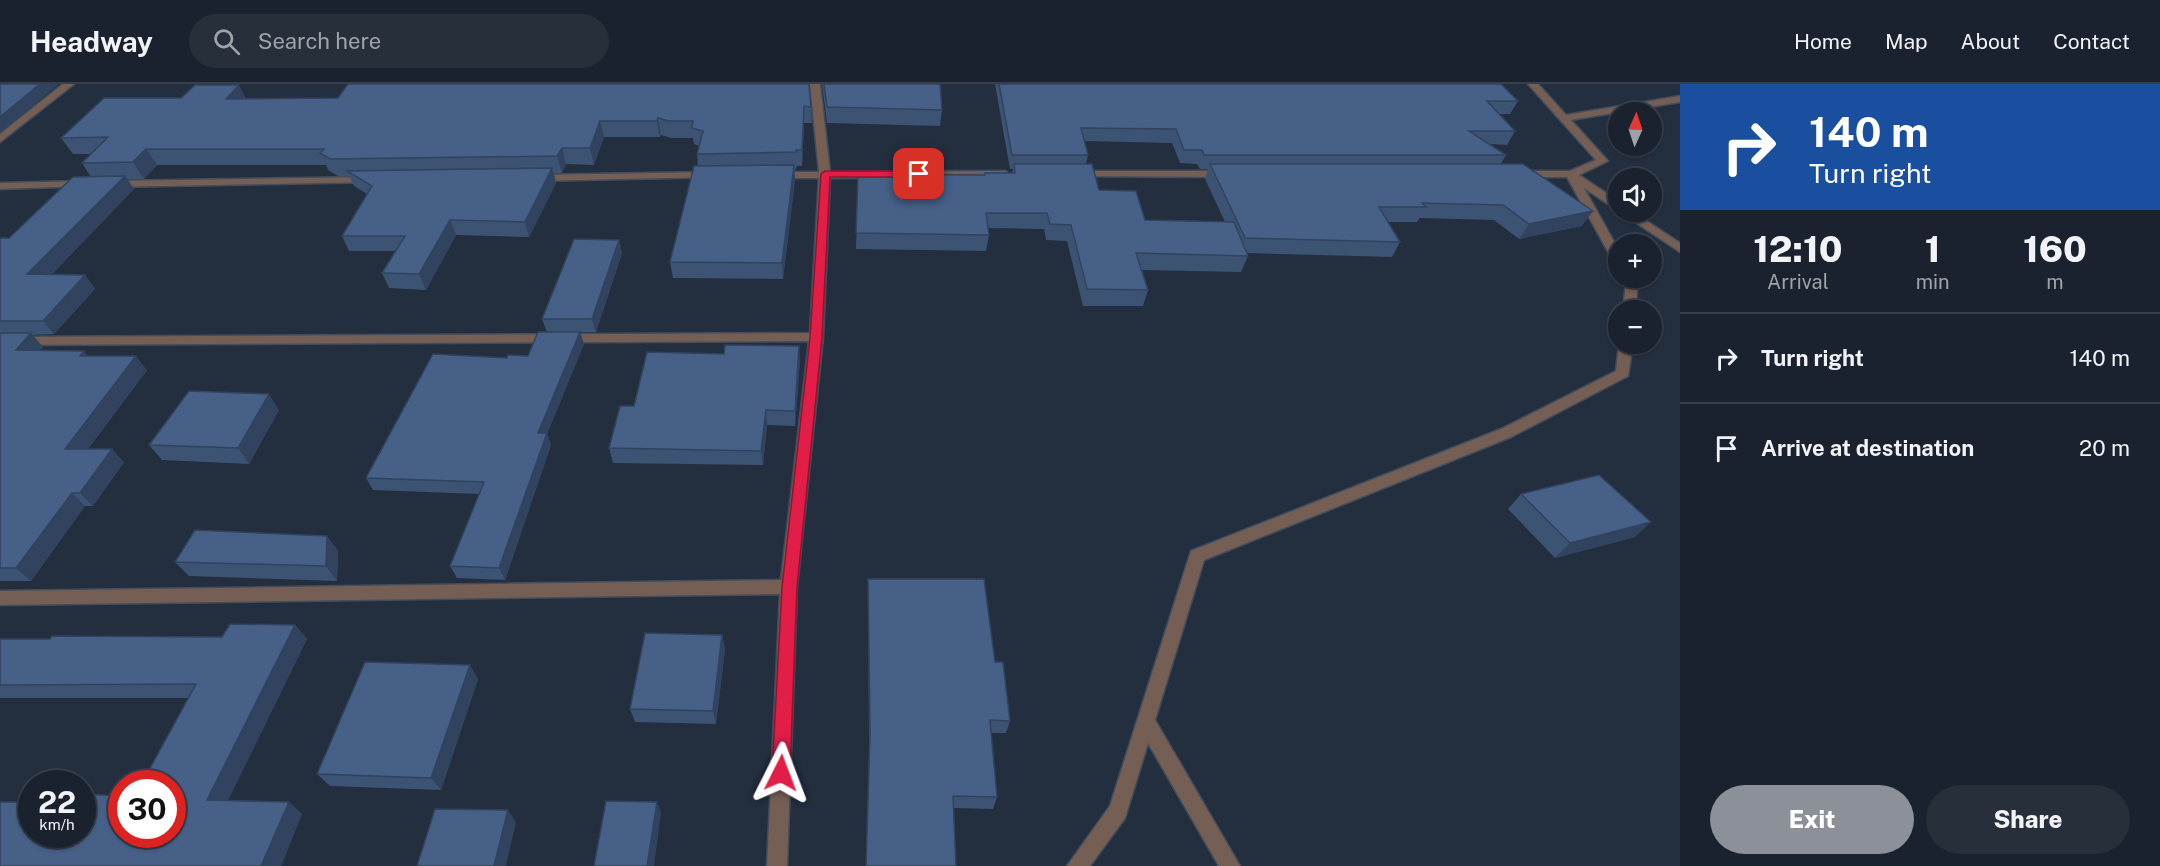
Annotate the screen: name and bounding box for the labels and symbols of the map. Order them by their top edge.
north arrow [1608,102,1662,156]
pin [893,148,944,199]
position arrow [749,741,813,805]
speed limit sign: 30 [108,770,186,848]

